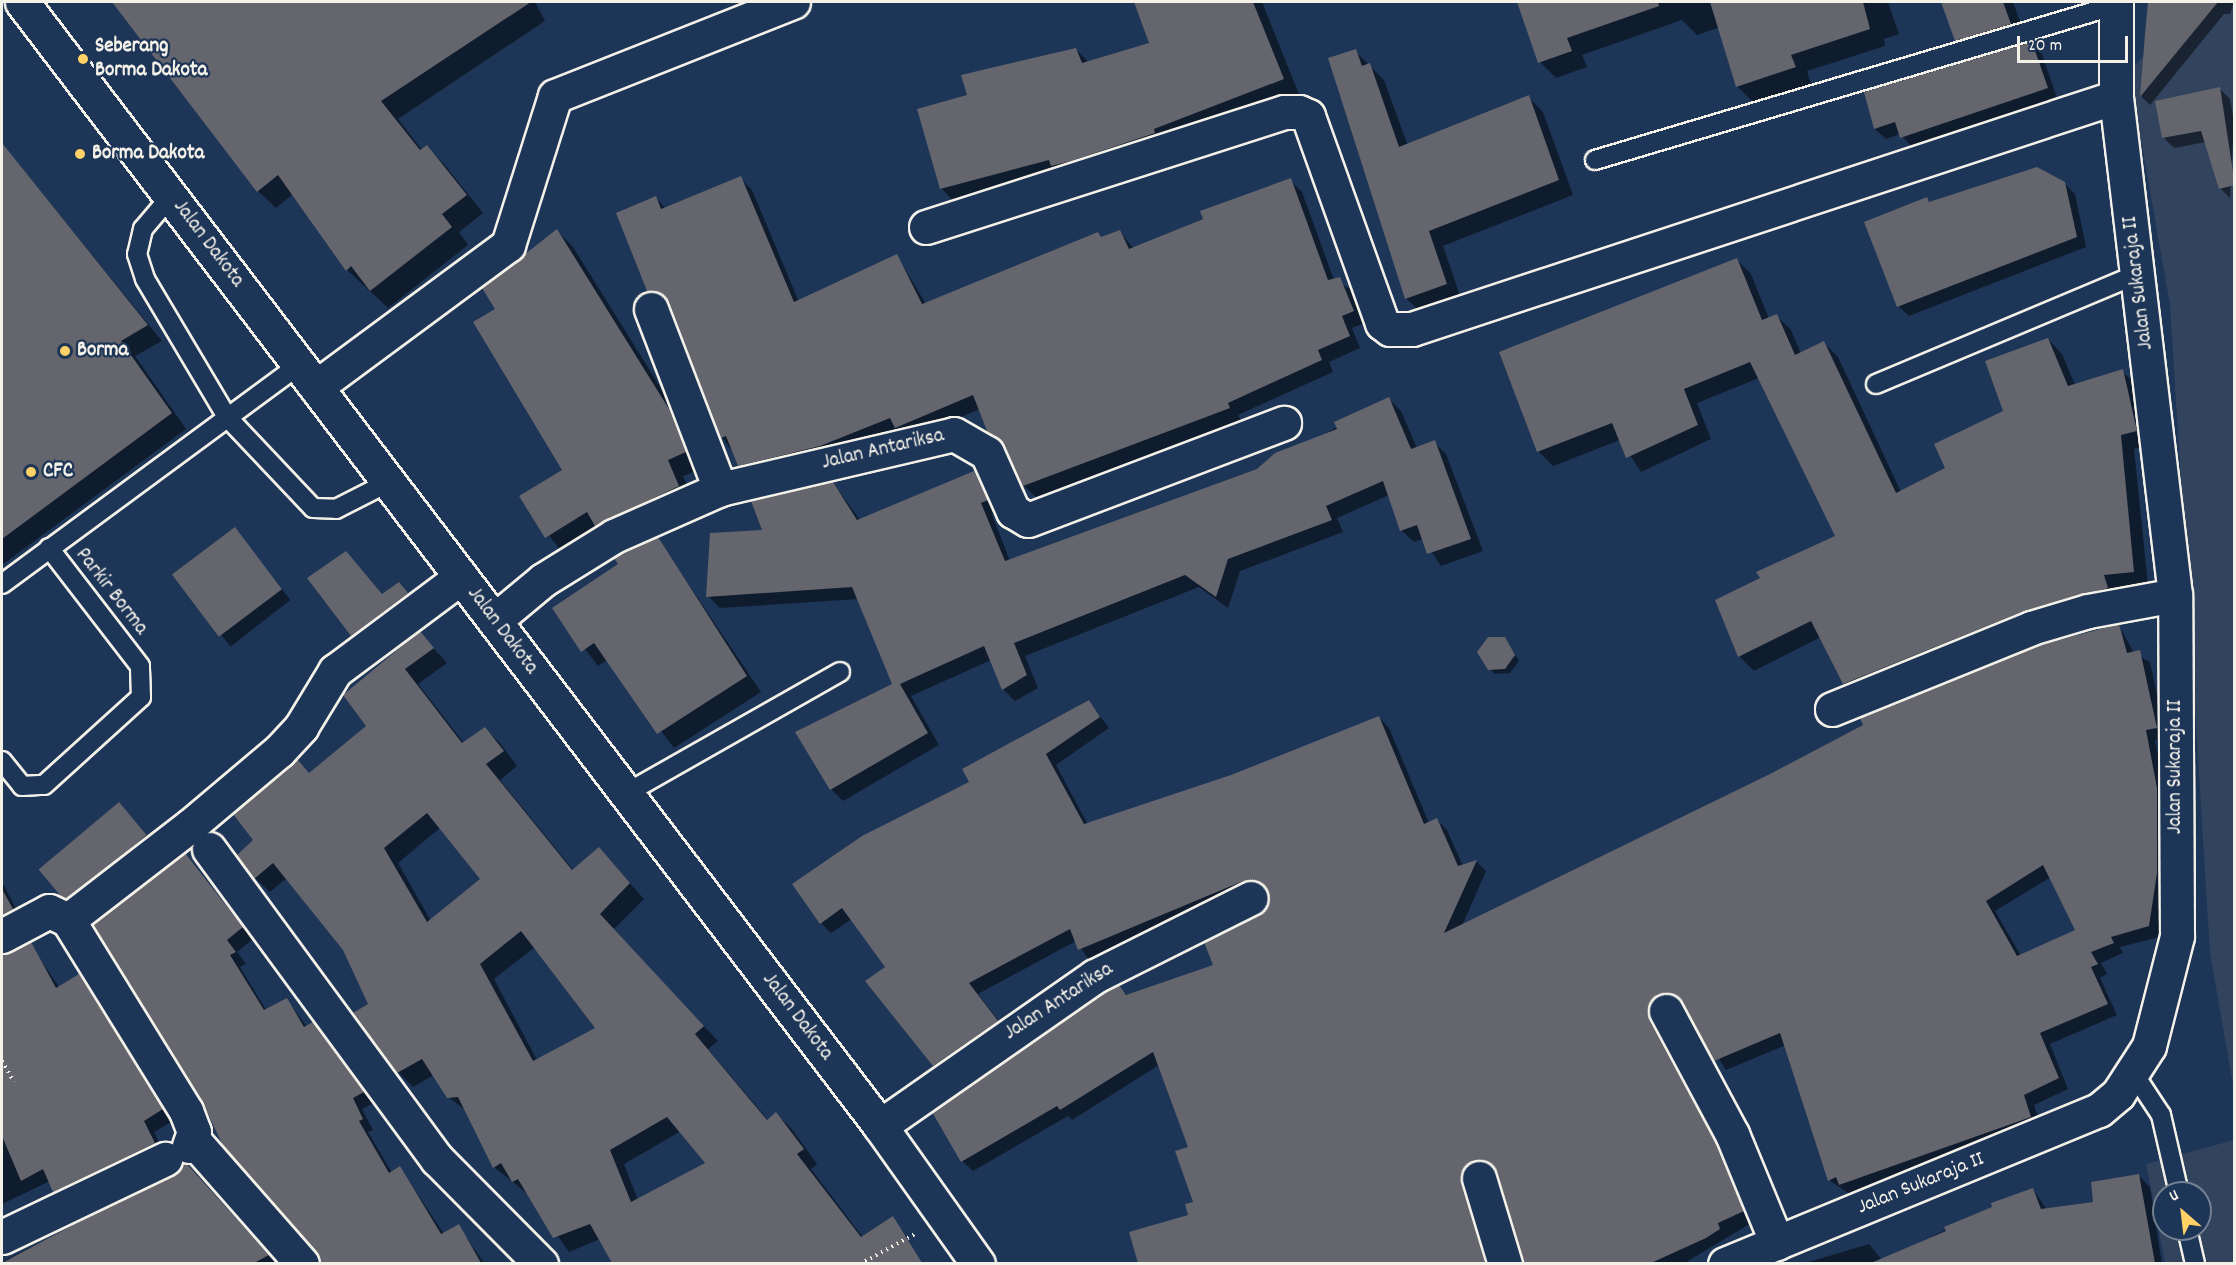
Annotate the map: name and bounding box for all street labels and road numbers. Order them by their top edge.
street label: Jalan Dakota [167,195,249,293]
street label: Jalan Sukaraja II [2118,215,2160,351]
street label: Jalan Antariksa [819,424,947,476]
street label: Parkir Borma [69,543,153,641]
street label: Jalan Dakota [461,582,543,680]
street label: Jalan Sukaraja II [2163,700,2189,834]
street label: Jalan Antariksa [1000,958,1118,1046]
street label: Jalan Dakota [756,968,838,1066]
street label: Jalan Sukaraja II [1854,1147,1988,1221]

